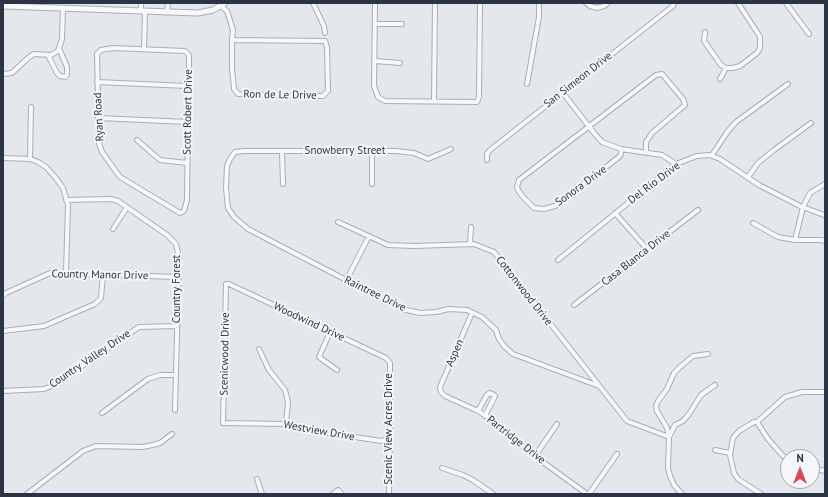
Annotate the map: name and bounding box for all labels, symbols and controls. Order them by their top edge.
street label: San Simeon Drive [541,49,615,111]
street label: Scott Robert Drive [181,69,195,155]
street label: Ron de Le Drive [243,88,317,102]
street label: Ryan Road [91,92,107,142]
street label: Snowberry Street [305,144,385,158]
street label: Del Rio Drive [625,159,683,207]
street label: Sonora Drive [553,163,609,209]
street label: Casa Blanca Drive [599,227,673,289]
street label: Cottonwood Drive [493,254,555,328]
street label: Country Forest [170,255,184,323]
street label: Country Manor Drive [52,268,148,282]
street label: Raintree Drive [342,273,408,315]
street label: Woodwind Drive [271,300,347,344]
street label: Scenicwood Drive [218,312,232,396]
street label: Country Valley Drive [47,327,133,391]
street label: Aspen [443,337,467,369]
street label: Scenic View Acres Drive [382,373,396,485]
street label: Partridge Drive [484,413,548,467]
street label: Westview Drive [282,418,356,444]
north arrow [780,449,820,489]
text: N [796,451,804,465]

